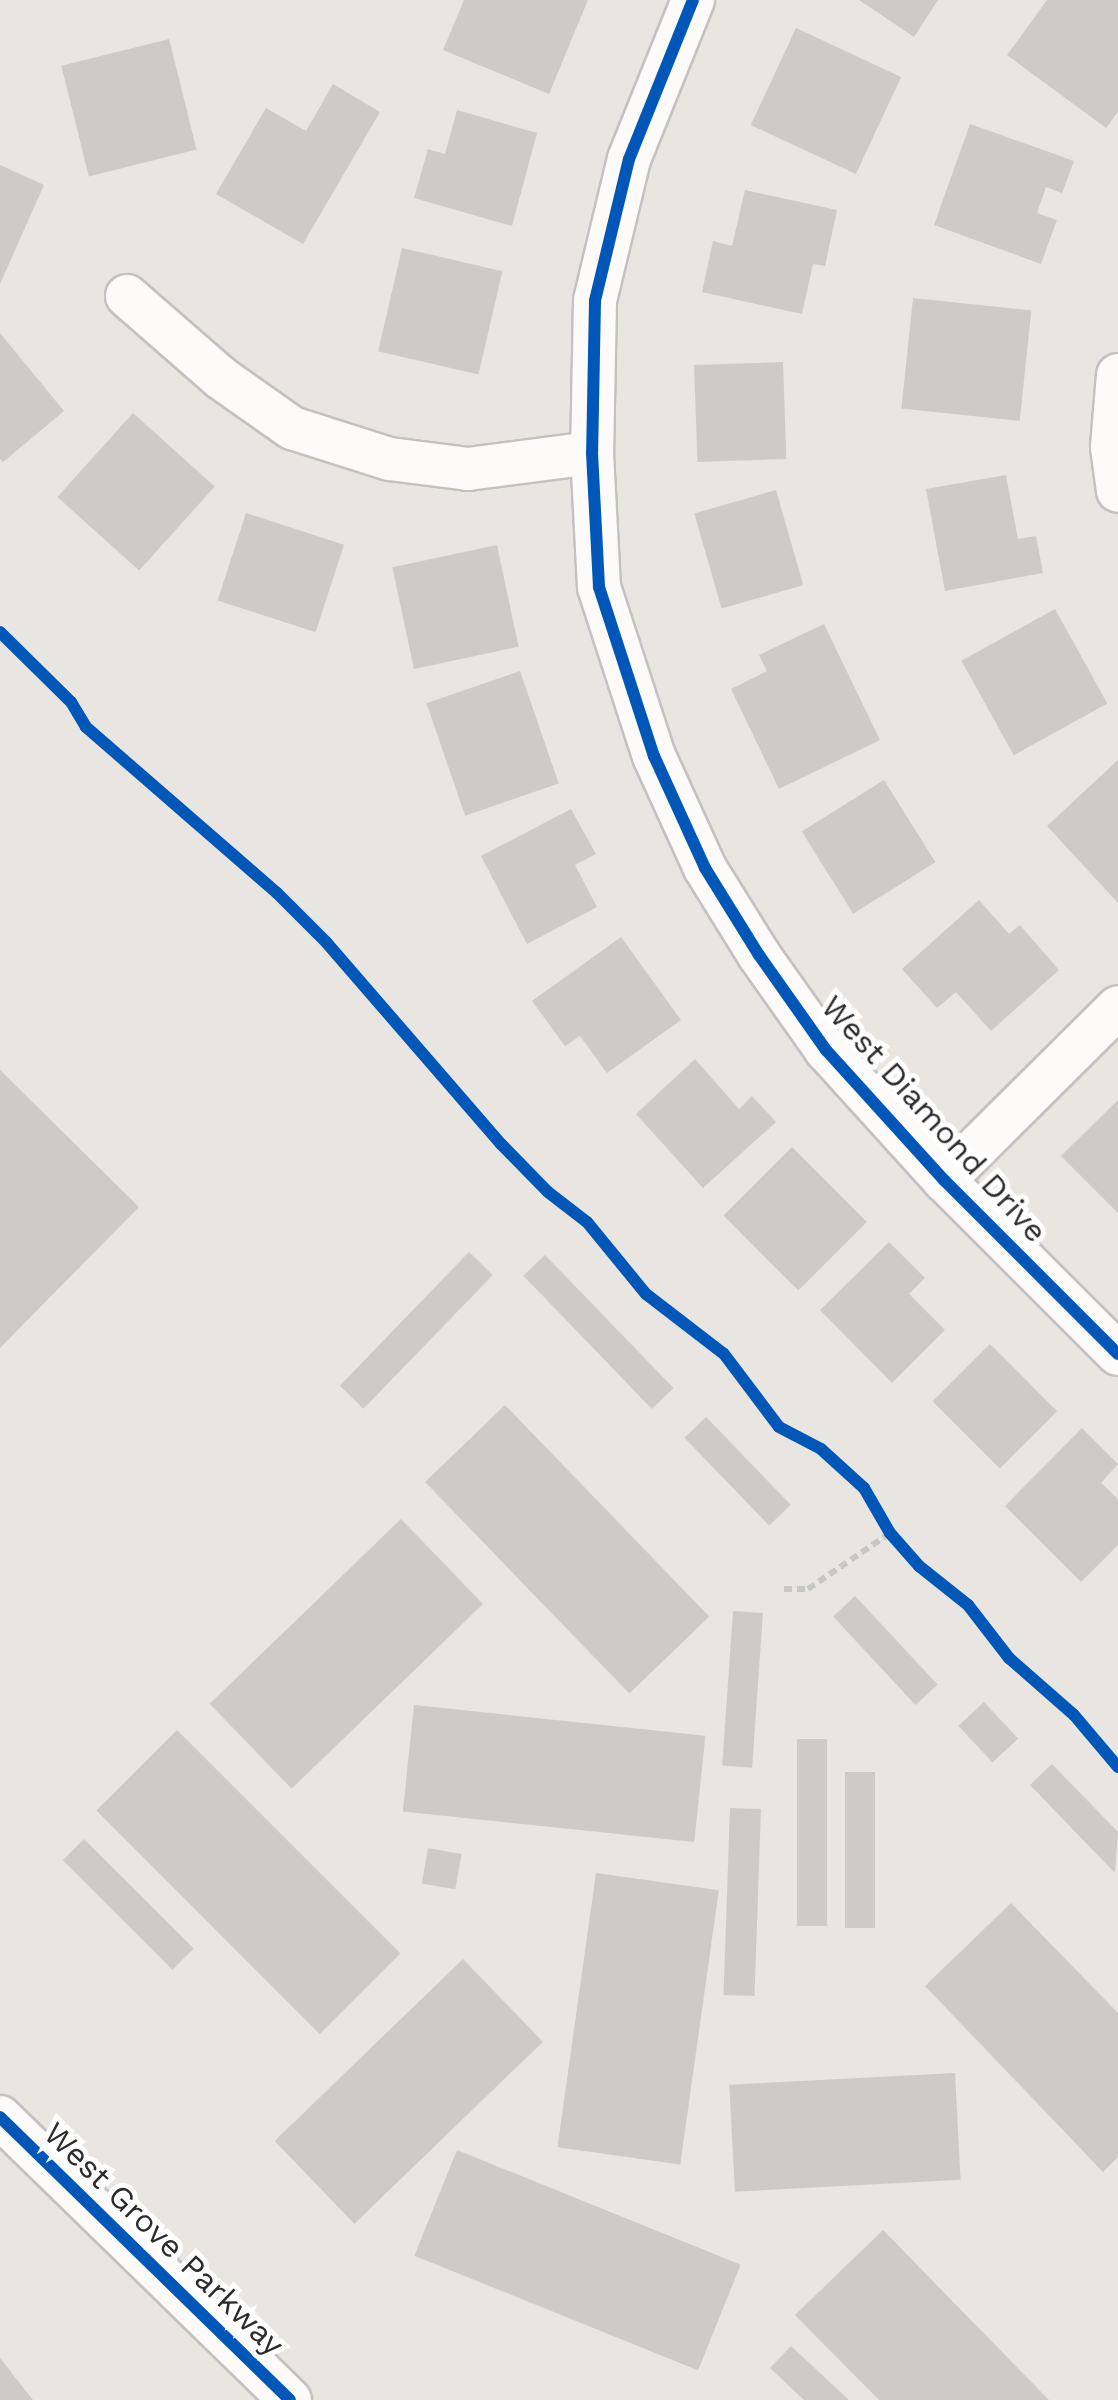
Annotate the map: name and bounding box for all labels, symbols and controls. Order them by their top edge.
street label: West Diamond Drive [813,988,1055,1250]
street label: West Grove Parkway [36,2114,292,2364]

